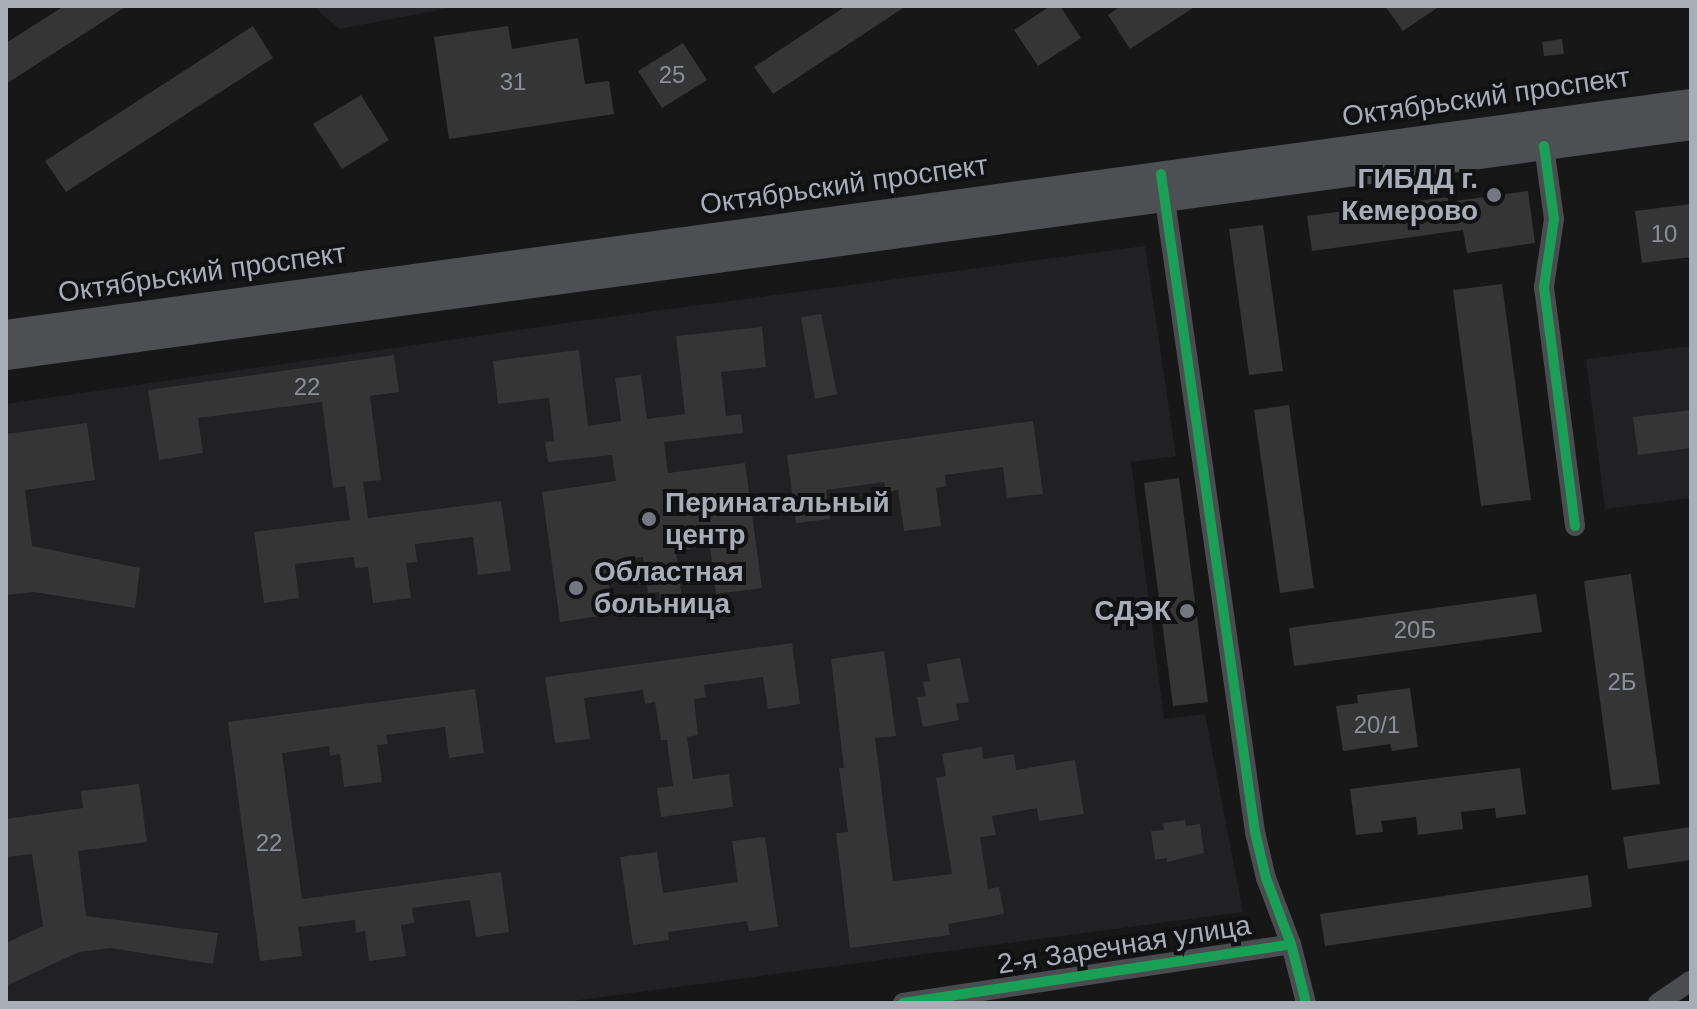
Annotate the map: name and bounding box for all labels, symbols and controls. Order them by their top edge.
street label: Октябрьский проспект [1340,60,1632,134]
house number: 25 [659,61,685,89]
house number: 31 [500,68,526,96]
street label: Октябрьский проспект [698,148,990,222]
place label: ГИБДД г. Кемерово [1341,162,1478,228]
marker: ГИБДД г. Кемерово [1485,186,1503,204]
house number: 10 [1651,220,1677,248]
street label: Октябрьский проспект [56,236,348,310]
house number: 22 [294,373,320,401]
place label: Перинатальный центр [665,486,890,552]
marker: Перинатальный центр [640,510,658,528]
place label: Областная больница [594,555,744,621]
marker: Областная больница [565,577,587,599]
place label: СДЭК [1094,594,1171,628]
marker: СДЭК [1178,602,1196,620]
house number: 20Б [1394,616,1436,644]
house number: 2Б [1607,668,1637,696]
house number: 20/1 [1354,711,1400,739]
house number: 22 [256,829,282,857]
street label: 2-я Заречная улица [995,908,1253,982]

